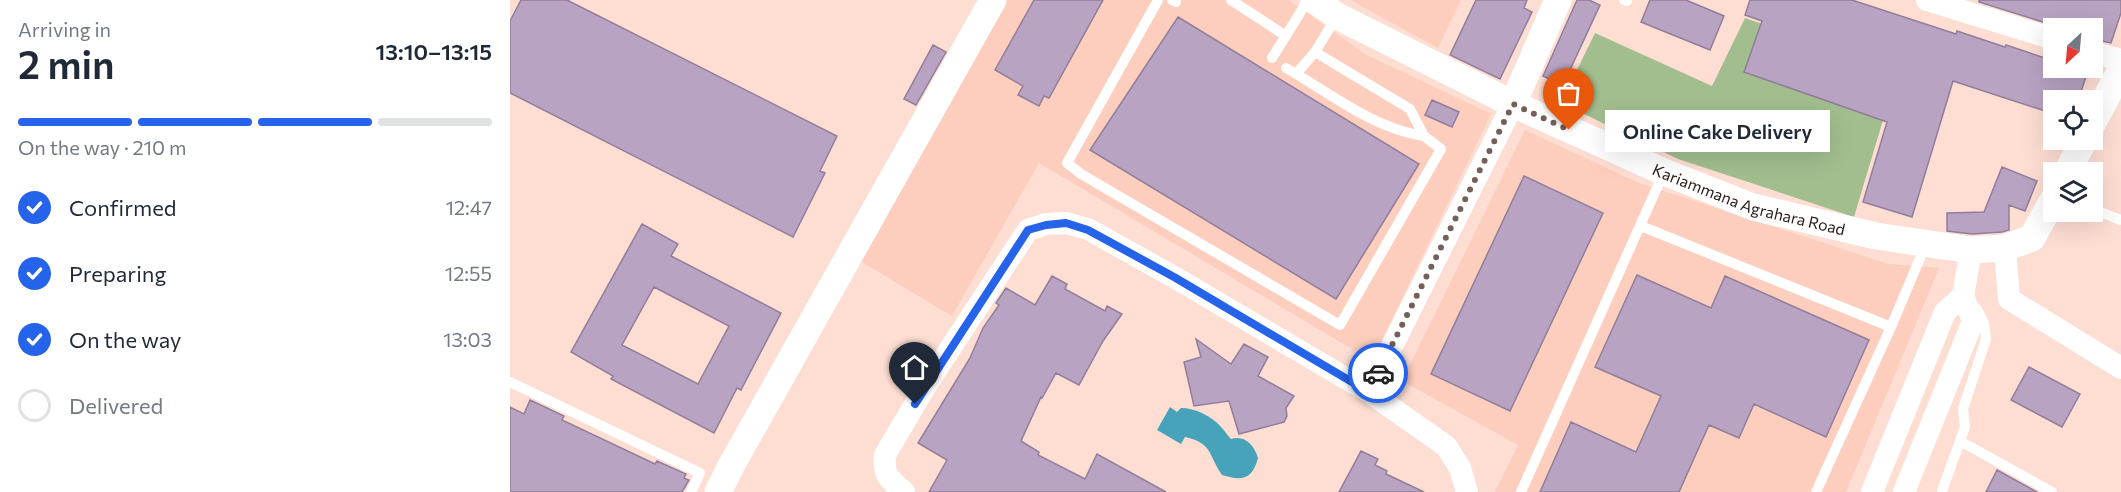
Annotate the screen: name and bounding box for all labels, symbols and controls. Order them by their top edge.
text: Arriving in [18,17,111,41]
north arrow [2043,18,2103,78]
map controls [2043,18,2103,222]
text: 13:10–13:15 [376,38,492,65]
text: 2 min [18,39,115,87]
pin [1543,68,1594,130]
icon: bag [1552,77,1585,110]
button: locate [2043,90,2103,150]
callout: Online Cake Delivery [1605,109,1830,151]
text: Online Cake Delivery [1623,119,1812,143]
text: On the way · 210 m [18,135,186,159]
street label: Kariammana Agrahara Road [1650,159,1847,238]
button: layers [2043,162,2103,222]
icon: check [18,191,51,224]
text: Confirmed [69,194,176,221]
text: 12:47 [445,195,492,219]
icon: check [18,257,51,290]
text: Preparing [69,260,166,287]
text: 12:55 [445,261,492,285]
icon: check [18,323,51,356]
text: On the way [69,326,181,353]
text: 13:03 [443,327,492,351]
pin [889,342,940,404]
courier [1348,343,1408,403]
icon: home [898,351,931,384]
icon: car [1362,357,1395,390]
text: Delivered [69,392,163,419]

